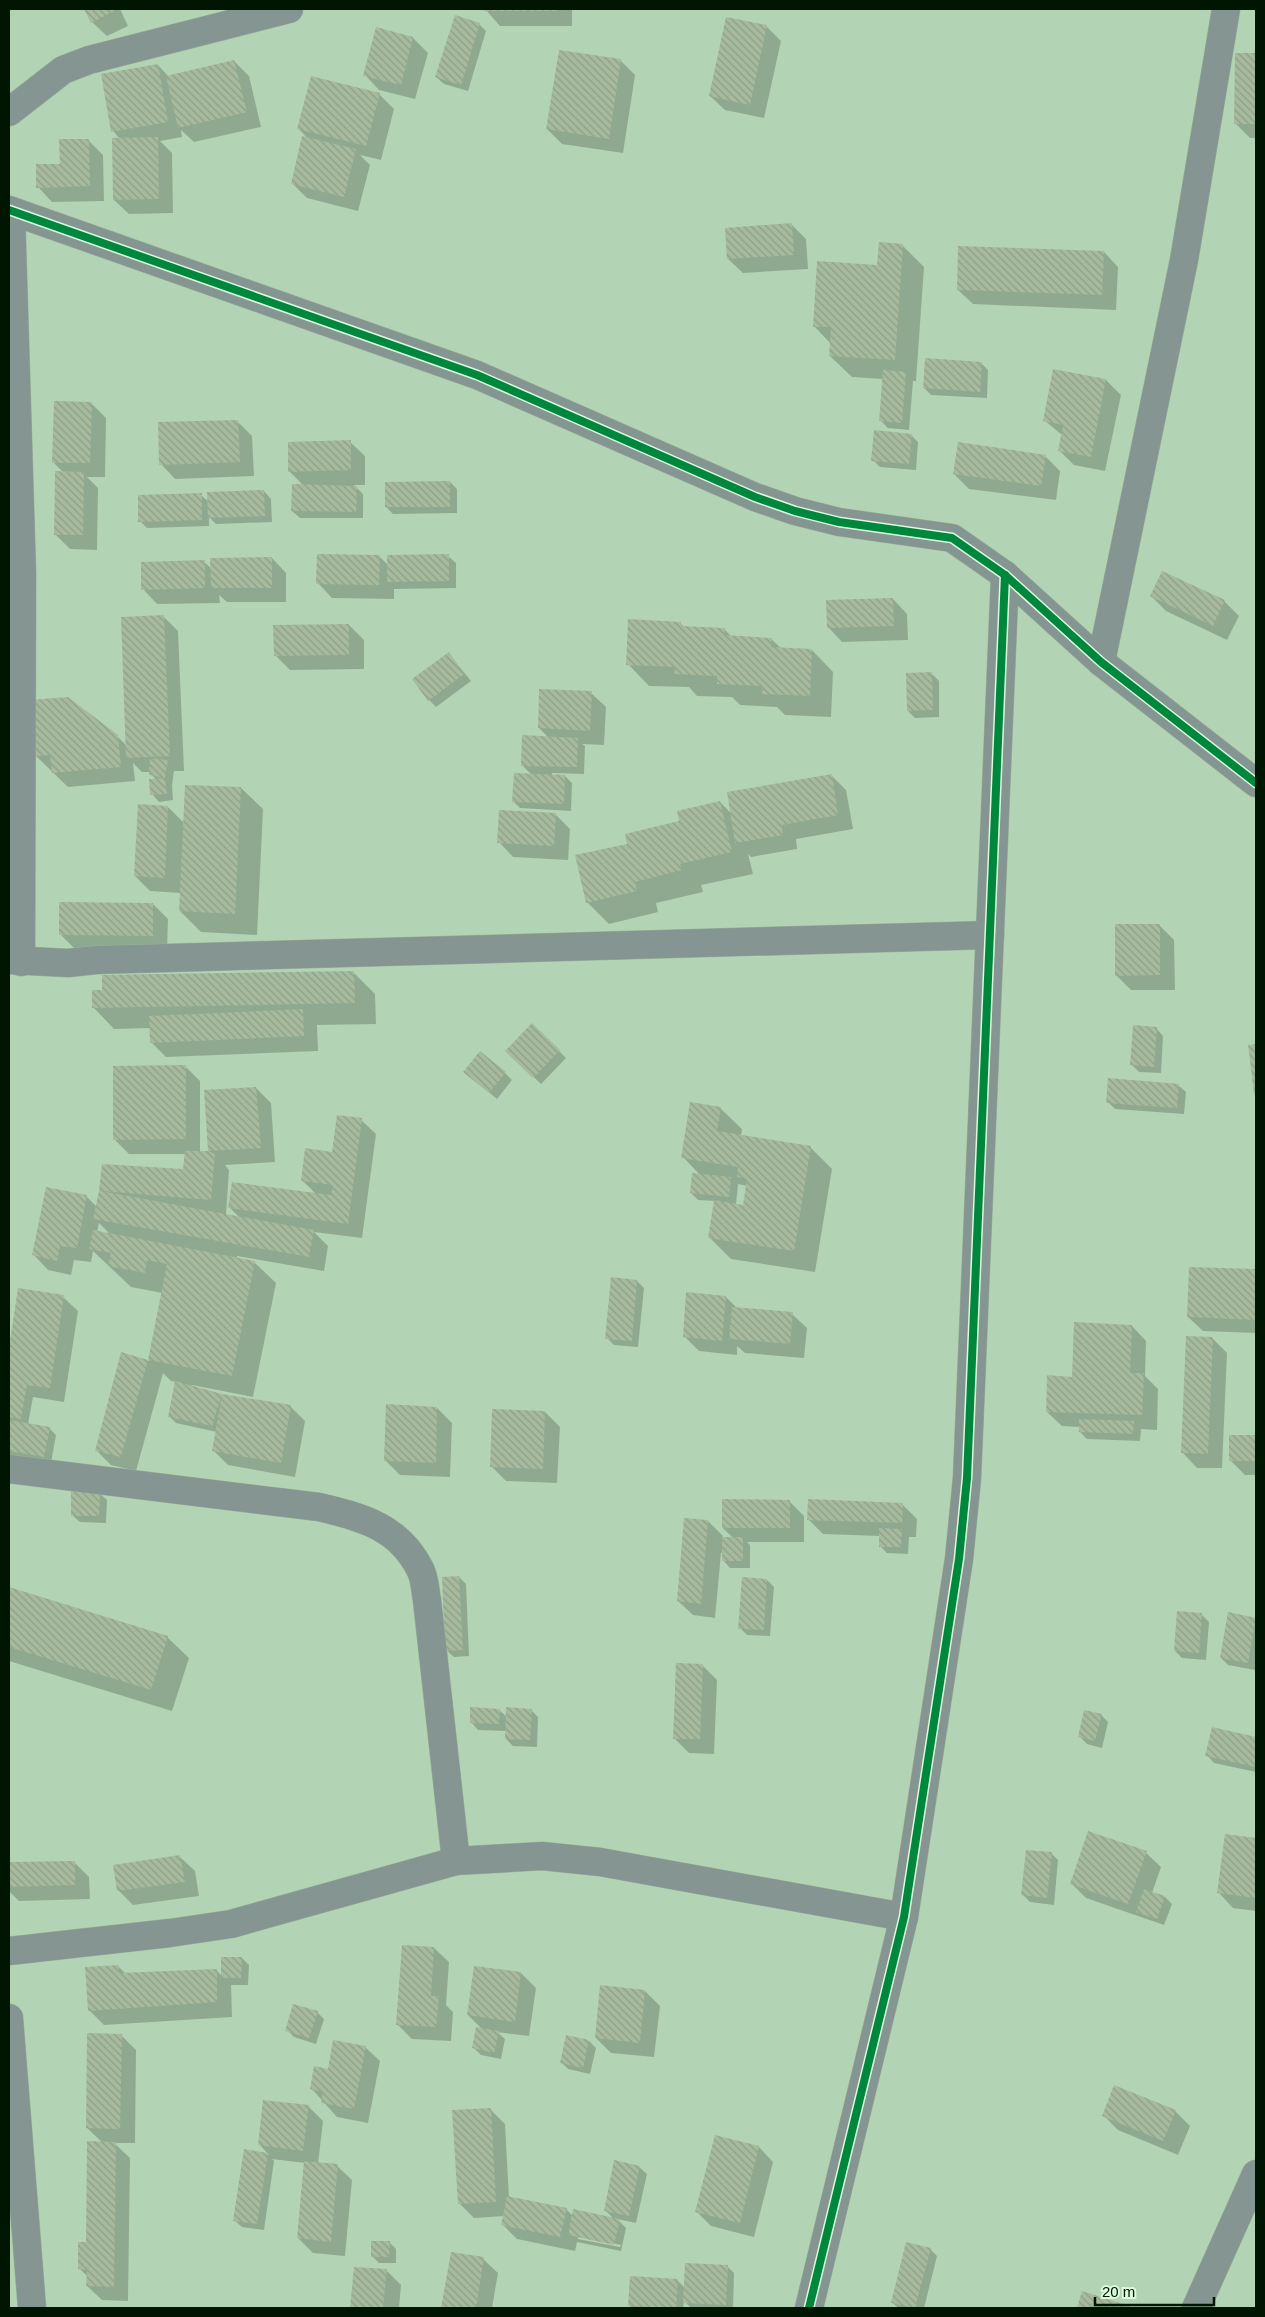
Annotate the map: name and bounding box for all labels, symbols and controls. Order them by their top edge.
scale bar [1095,2274,1214,2306]
text: 20 m [1102,2283,1135,2300]

